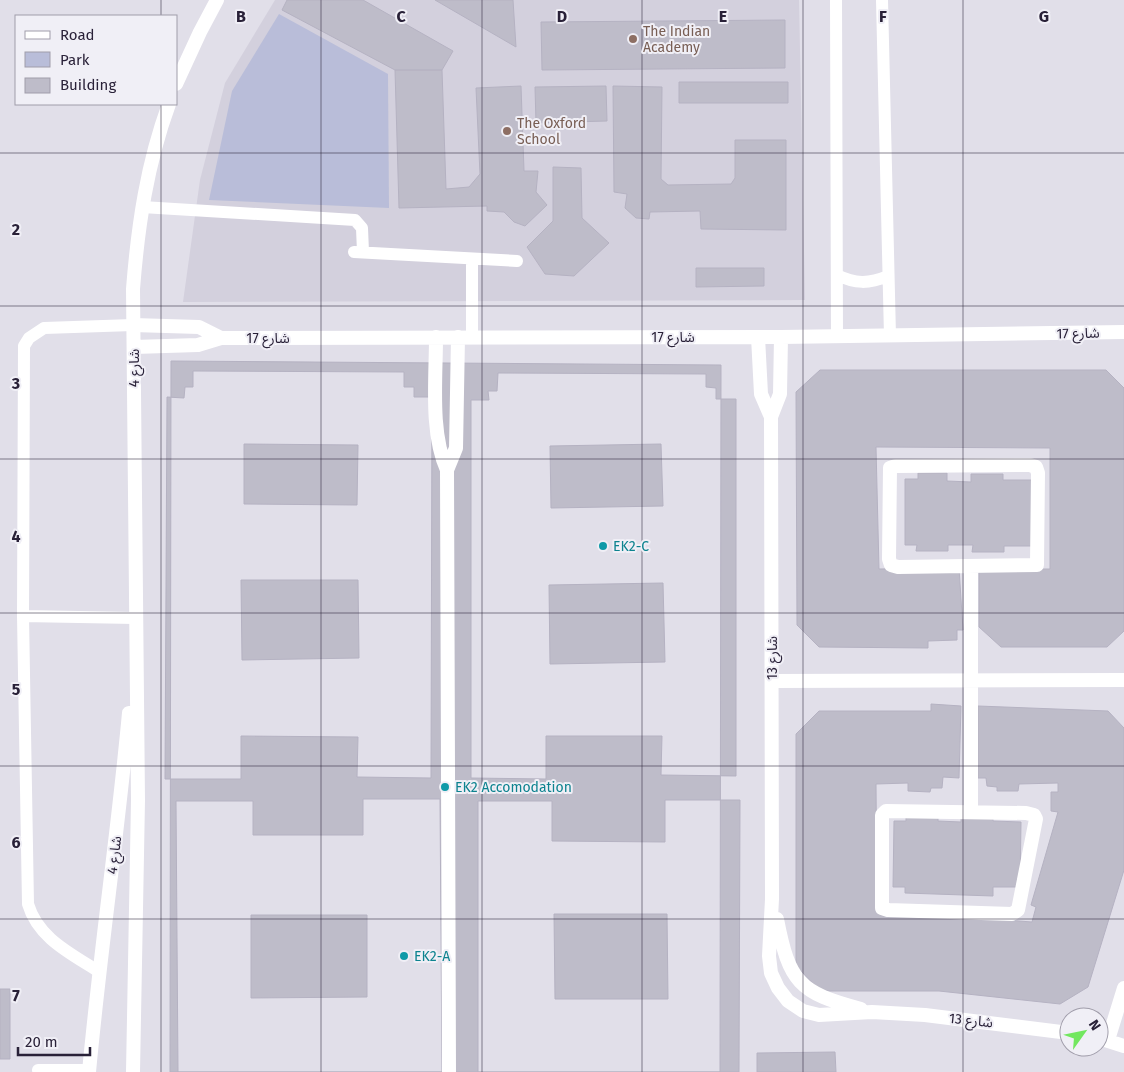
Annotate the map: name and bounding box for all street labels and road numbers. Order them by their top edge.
street label: شارع 17 [1056,325,1100,344]
street label: شارع 17 [651,329,695,348]
street label: شارع 17 [246,330,290,349]
street label: شارع 4 [126,349,145,387]
street label: شارع 13 [764,636,783,680]
street label: شارع 4 [104,835,127,875]
street label: شارع 13 [948,1010,994,1033]

